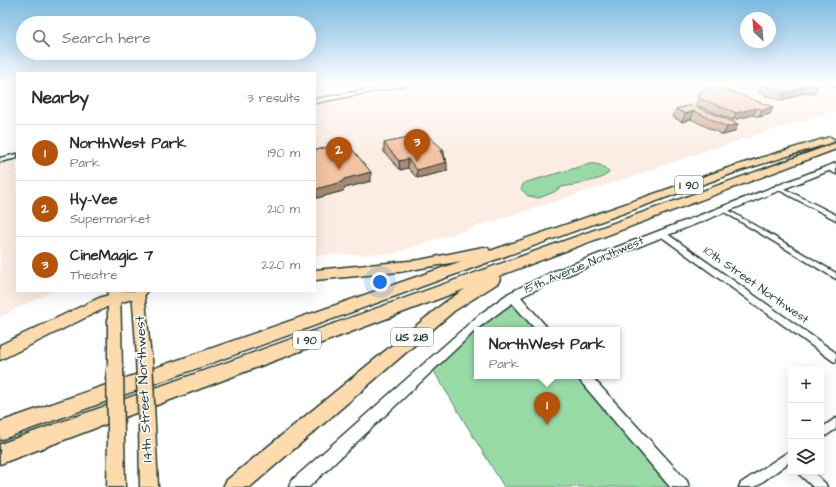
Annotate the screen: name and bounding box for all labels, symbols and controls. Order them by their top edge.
north arrow [740,12,776,48]
search box [16,16,316,60]
icon: search [30,27,52,49]
text: Search here [62,28,151,49]
text: Nearby [32,86,89,110]
text: 3 results [247,89,300,107]
pin: 3 [404,129,430,162]
text: NorthWest Park [70,133,186,154]
pin: 2 [326,137,352,170]
text: 1 [44,144,46,162]
text: 190 m [267,144,300,162]
text: Park [70,154,100,172]
road number: I 90 [675,176,703,194]
text: Hy-Vee [70,189,118,210]
text: 2 [41,200,49,218]
text: 210 m [267,200,300,218]
text: Supermarket [70,210,151,228]
street label: 15th Avenue Northwest [522,232,646,298]
street label: 10th Street Northwest [700,242,812,328]
text: CineMagic 7 [70,245,153,266]
text: 3 [42,256,48,274]
text: 220 m [262,256,300,274]
text: Theatre [70,266,118,284]
your location [370,272,390,292]
street label: 14th Street Northwest [130,315,158,463]
popup [474,327,620,379]
road number: US 218 [391,328,433,346]
road number: I 90 [293,331,321,349]
text: NorthWest Park [489,334,605,355]
text: Park [489,355,519,373]
map controls [788,367,824,475]
button: + [788,367,824,403]
pin: 1 [534,392,560,425]
button: − [788,403,824,439]
button: layers [788,439,824,475]

